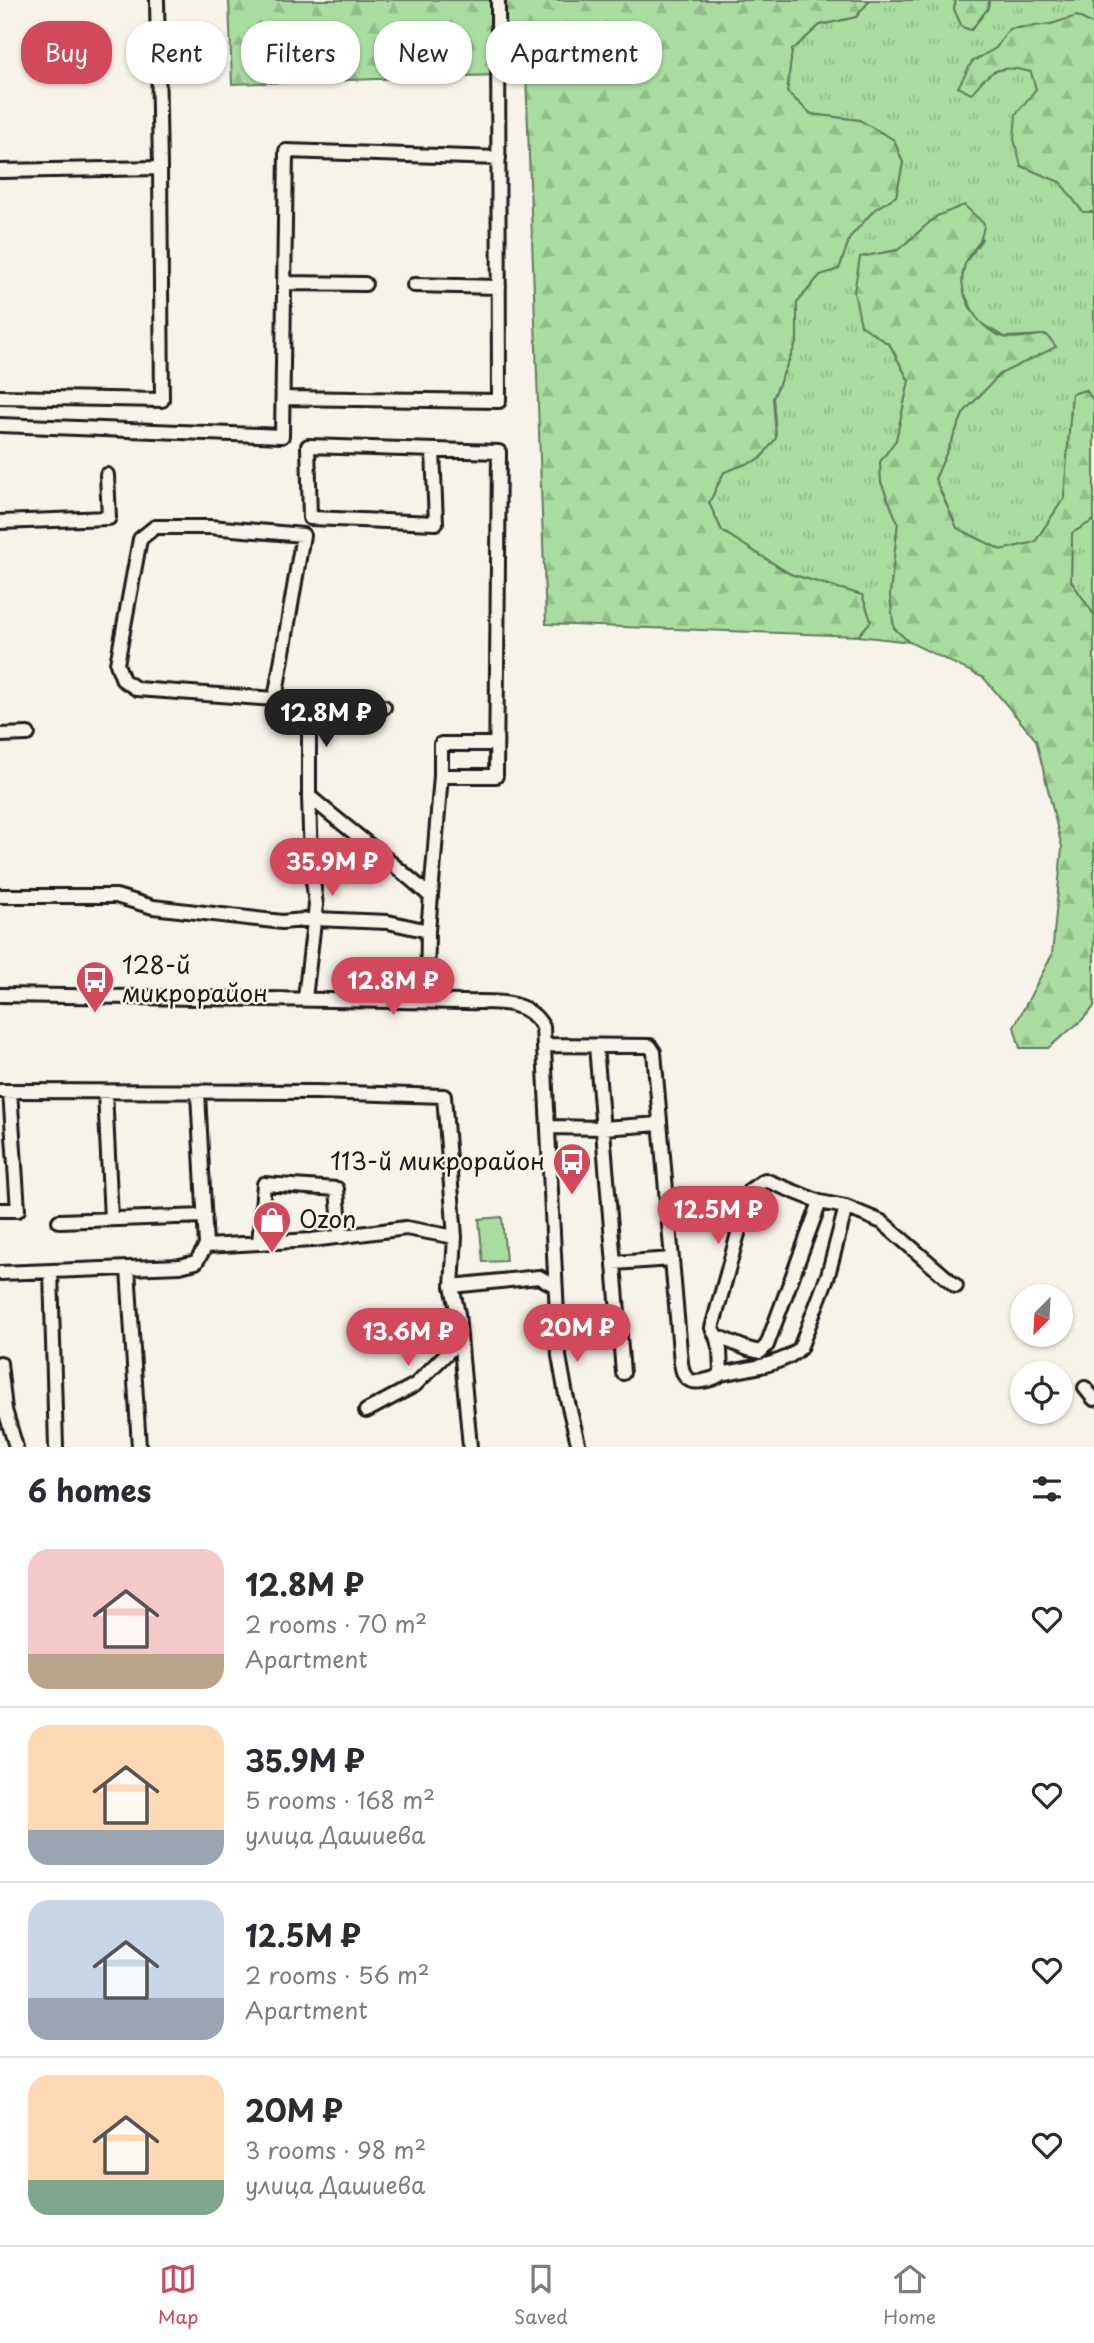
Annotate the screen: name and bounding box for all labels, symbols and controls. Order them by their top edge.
chip: Buy [21,21,112,84]
chip: Rent [126,21,227,84]
chip: Filters [241,21,360,84]
chip: New [374,21,472,84]
chip: Apartment [486,21,662,84]
pin: 12.8M ₽ [261,690,391,749]
text: 12.8M ₽ [280,694,372,729]
pin: 35.9M ₽ [267,838,397,898]
text: 35.9M ₽ [286,843,378,878]
place label: 128-й микрорайон [122,946,268,1010]
pin: 12.8M ₽ [328,958,458,1017]
bus stop icon: 128-й микрорайон [74,959,116,1014]
text: 12.8M ₽ [347,962,439,997]
bus stop icon: 113-й микрорайон [551,1141,593,1196]
place label: 113-й микрорайон [330,1142,545,1178]
pin: 12.5M ₽ [653,1186,783,1246]
text: 12.5M ₽ [674,1191,762,1226]
shop icon: Ozon [251,1199,293,1254]
place label: Ozon [299,1200,356,1236]
north arrow [1010,1284,1073,1348]
map controls [1010,1284,1073,1424]
pin: 20M ₽ [528,1304,626,1364]
pin: 13.6M ₽ [343,1308,473,1368]
text: 20M ₽ [539,1309,615,1344]
text: 13.6M ₽ [362,1313,454,1348]
button: locate [1010,1361,1073,1424]
text: 6 homes [28,1467,151,1512]
icon: filters [1028,1470,1066,1508]
text: 12.8M ₽ [245,1561,364,1606]
icon: home [84,1577,168,1661]
icon: heart [1028,1600,1066,1638]
text: 2 rooms · 70 m² [245,1606,427,1641]
text: Apartment [245,1641,368,1676]
text: 35.9M ₽ [245,1737,365,1782]
icon: home [84,1753,168,1837]
icon: heart [1028,1776,1066,1814]
text: 5 rooms · 168 m² [245,1782,435,1817]
text: улица Дашиева [245,1817,425,1852]
text: 12.5M ₽ [245,1912,361,1957]
icon: home [84,1928,168,2012]
icon: heart [1028,1951,1066,1989]
text: 2 rooms · 56 m² [245,1957,430,1992]
text: Apartment [245,1992,368,2027]
text: 20M ₽ [245,2087,343,2132]
icon: home [84,2103,168,2187]
icon: heart [1028,2126,1066,2164]
text: 3 rooms · 98 m² [245,2132,426,2167]
text: улица Дашиева [245,2167,425,2202]
tab: Map [158,2260,198,2330]
tab: Saved [514,2260,568,2330]
tab: Home [883,2260,936,2330]

